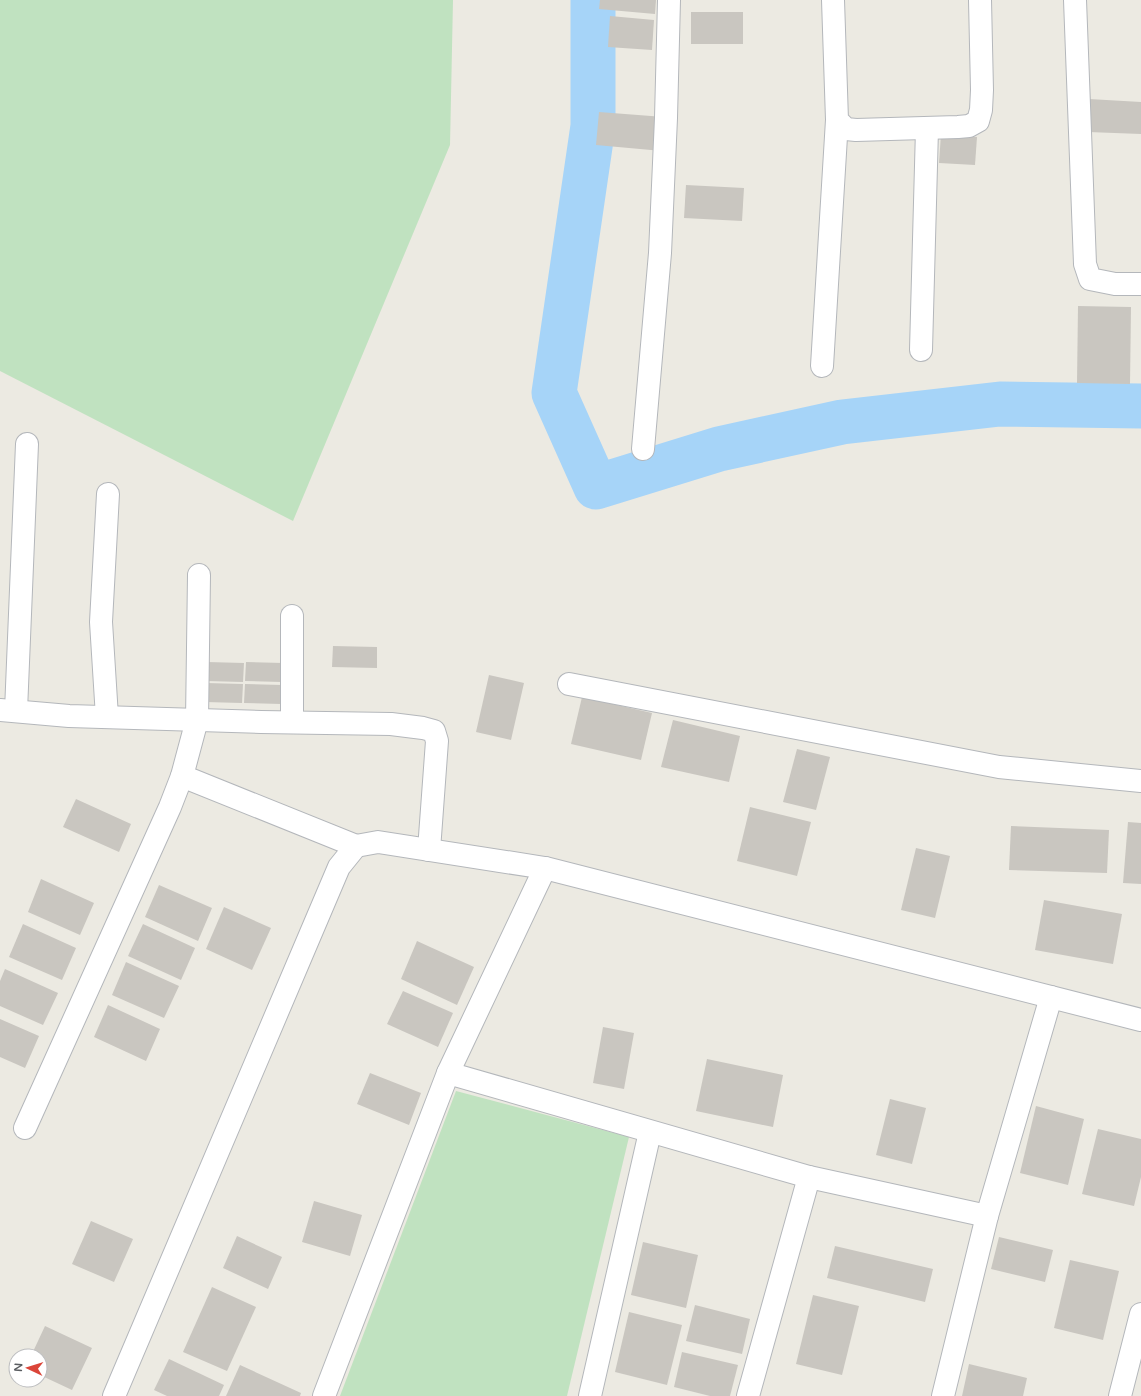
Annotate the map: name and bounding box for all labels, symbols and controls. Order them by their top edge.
north arrow [8,1348,48,1388]
text: N [12,1362,25,1372]

